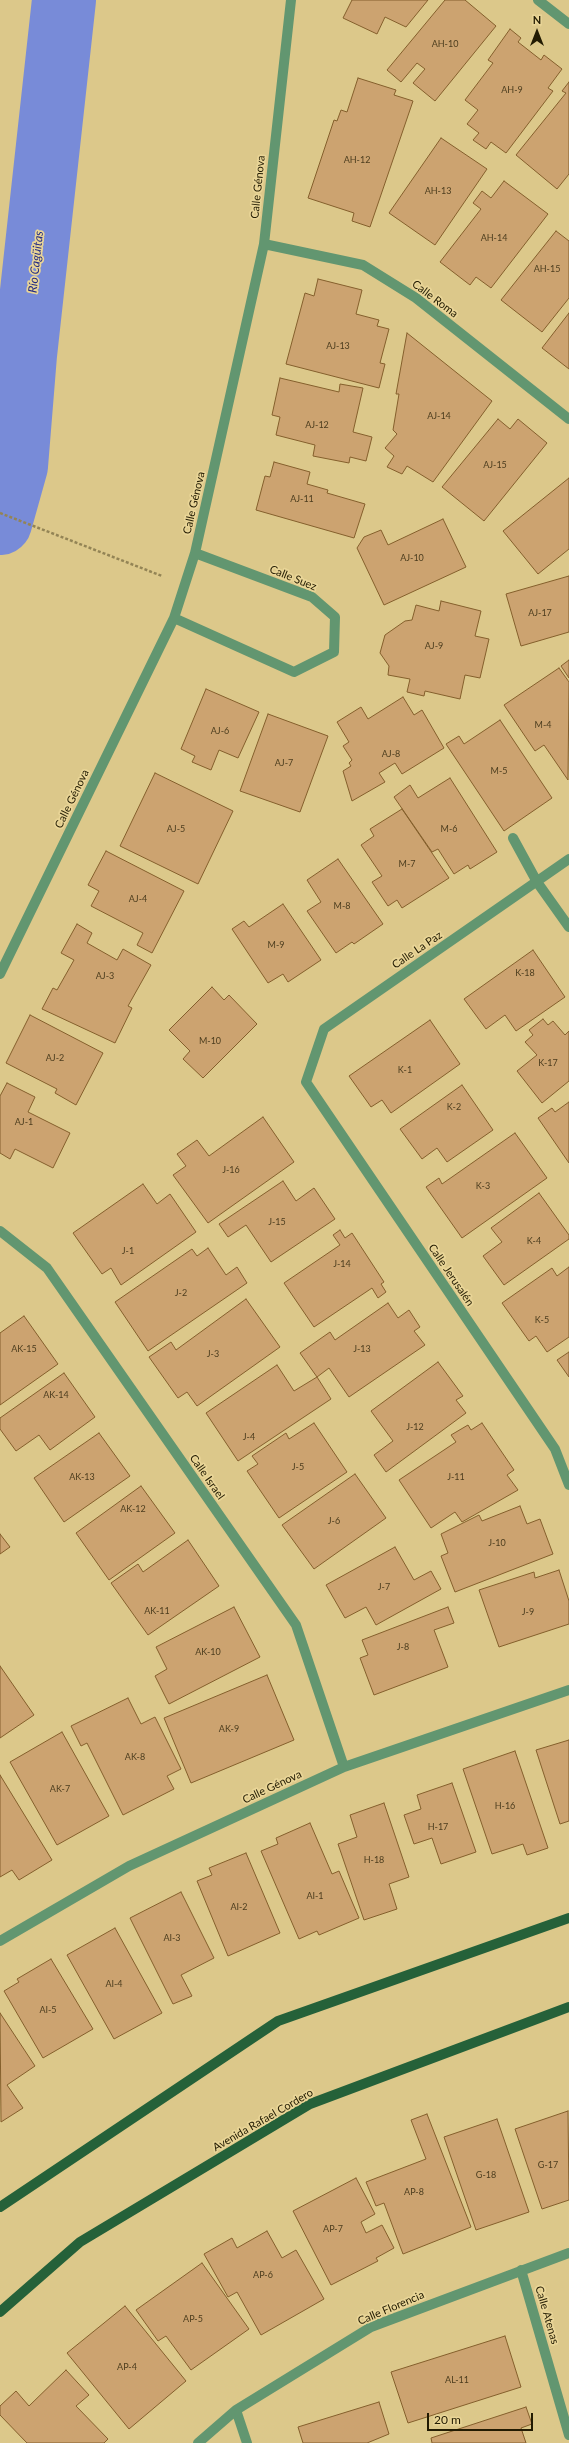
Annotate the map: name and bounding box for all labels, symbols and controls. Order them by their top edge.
north arrow [517,12,557,52]
text: N [533,13,541,26]
house number: AH-10 [432,39,458,49]
house number: AH-9 [501,85,523,95]
street label: Calle Génova [248,155,268,219]
house number: AH-12 [344,155,370,165]
house number: AH-13 [425,186,451,196]
water label: Río Cagüitas [26,230,46,294]
house number: AH-14 [481,233,507,243]
house number: AH-15 [534,264,560,274]
street label: Calle Roma [409,278,461,320]
house number: AJ-13 [326,341,350,351]
house number: AJ-14 [427,411,451,421]
house number: AJ-12 [305,420,329,430]
house number: AJ-15 [483,460,507,470]
street label: Calle Génova [180,471,208,535]
house number: AJ-11 [290,494,314,504]
house number: AJ-10 [400,553,424,563]
street label: Calle Suez [268,563,318,593]
house number: AJ-17 [528,608,552,618]
house number: AJ-9 [425,641,443,651]
house number: M-4 [535,720,551,730]
house number: AJ-6 [211,726,229,736]
house number: AJ-8 [382,749,400,759]
house number: AJ-7 [275,758,293,768]
house number: M-5 [491,766,507,776]
street label: Calle Génova [52,768,92,830]
house number: AJ-5 [167,824,185,834]
house number: M-6 [441,824,457,834]
house number: M-7 [399,859,415,869]
house number: AJ-4 [129,894,147,904]
house number: M-8 [334,901,350,911]
street label: Calle La Paz [390,928,444,972]
house number: M-9 [268,940,284,950]
house number: K-18 [515,968,535,978]
house number: AJ-3 [96,971,114,981]
house number: M-10 [199,1036,221,1046]
house number: AJ-2 [46,1053,64,1063]
house number: K-17 [538,1058,558,1068]
house number: K-1 [398,1065,412,1075]
house number: K-2 [447,1102,461,1112]
house number: AJ-1 [15,1117,33,1127]
house number: J-16 [222,1165,240,1175]
house number: K-3 [476,1181,490,1191]
house number: J-15 [268,1217,286,1227]
house number: K-4 [527,1236,541,1246]
street label: Calle Jerusalén [425,1242,477,1308]
house number: J-1 [122,1246,134,1256]
house number: J-14 [333,1259,351,1269]
house number: J-2 [175,1288,187,1298]
house number: K-5 [535,1315,549,1325]
house number: AK-15 [11,1344,37,1354]
house number: J-13 [353,1344,371,1354]
house number: J-3 [207,1349,219,1359]
house number: AK-14 [43,1390,69,1400]
house number: J-12 [406,1422,424,1432]
house number: J-4 [243,1432,255,1442]
street label: Calle Israel [187,1452,227,1502]
house number: J-5 [292,1462,304,1472]
house number: AK-13 [69,1472,95,1482]
house number: J-11 [447,1472,465,1482]
house number: AK-12 [120,1504,146,1514]
house number: J-6 [328,1516,340,1526]
house number: J-10 [488,1538,506,1548]
house number: J-7 [378,1582,390,1592]
house number: AK-11 [144,1606,170,1616]
house number: J-9 [522,1607,534,1617]
house number: J-8 [397,1642,409,1652]
house number: AK-10 [195,1647,221,1657]
house number: AK-9 [219,1724,239,1734]
house number: AK-8 [125,1752,145,1762]
street label: Calle Génova [240,1768,304,1806]
house number: AK-7 [50,1784,70,1794]
house number: H-16 [495,1801,515,1811]
house number: H-17 [428,1822,448,1832]
house number: H-18 [364,1855,384,1865]
house number: AI-1 [306,1891,324,1901]
house number: AI-2 [230,1902,248,1912]
house number: AI-3 [163,1933,181,1943]
house number: AI-4 [105,1979,123,1989]
house number: AI-5 [39,2005,57,2015]
street label: Avenida Rafael Cordero [211,2086,315,2154]
house number: G-17 [538,2160,558,2170]
house number: G-18 [476,2170,496,2180]
house number: AP-8 [404,2187,424,2197]
house number: AP-7 [323,2224,343,2234]
house number: AP-6 [253,2270,273,2280]
street label: Calle Atenas [532,2284,562,2346]
street label: Calle Florencia [356,2288,426,2328]
house number: AP-5 [183,2314,203,2324]
house number: AP-4 [117,2362,137,2372]
house number: AL-11 [445,2375,469,2385]
scale bar [429,2405,535,2431]
text: 20 m [434,2412,461,2427]

